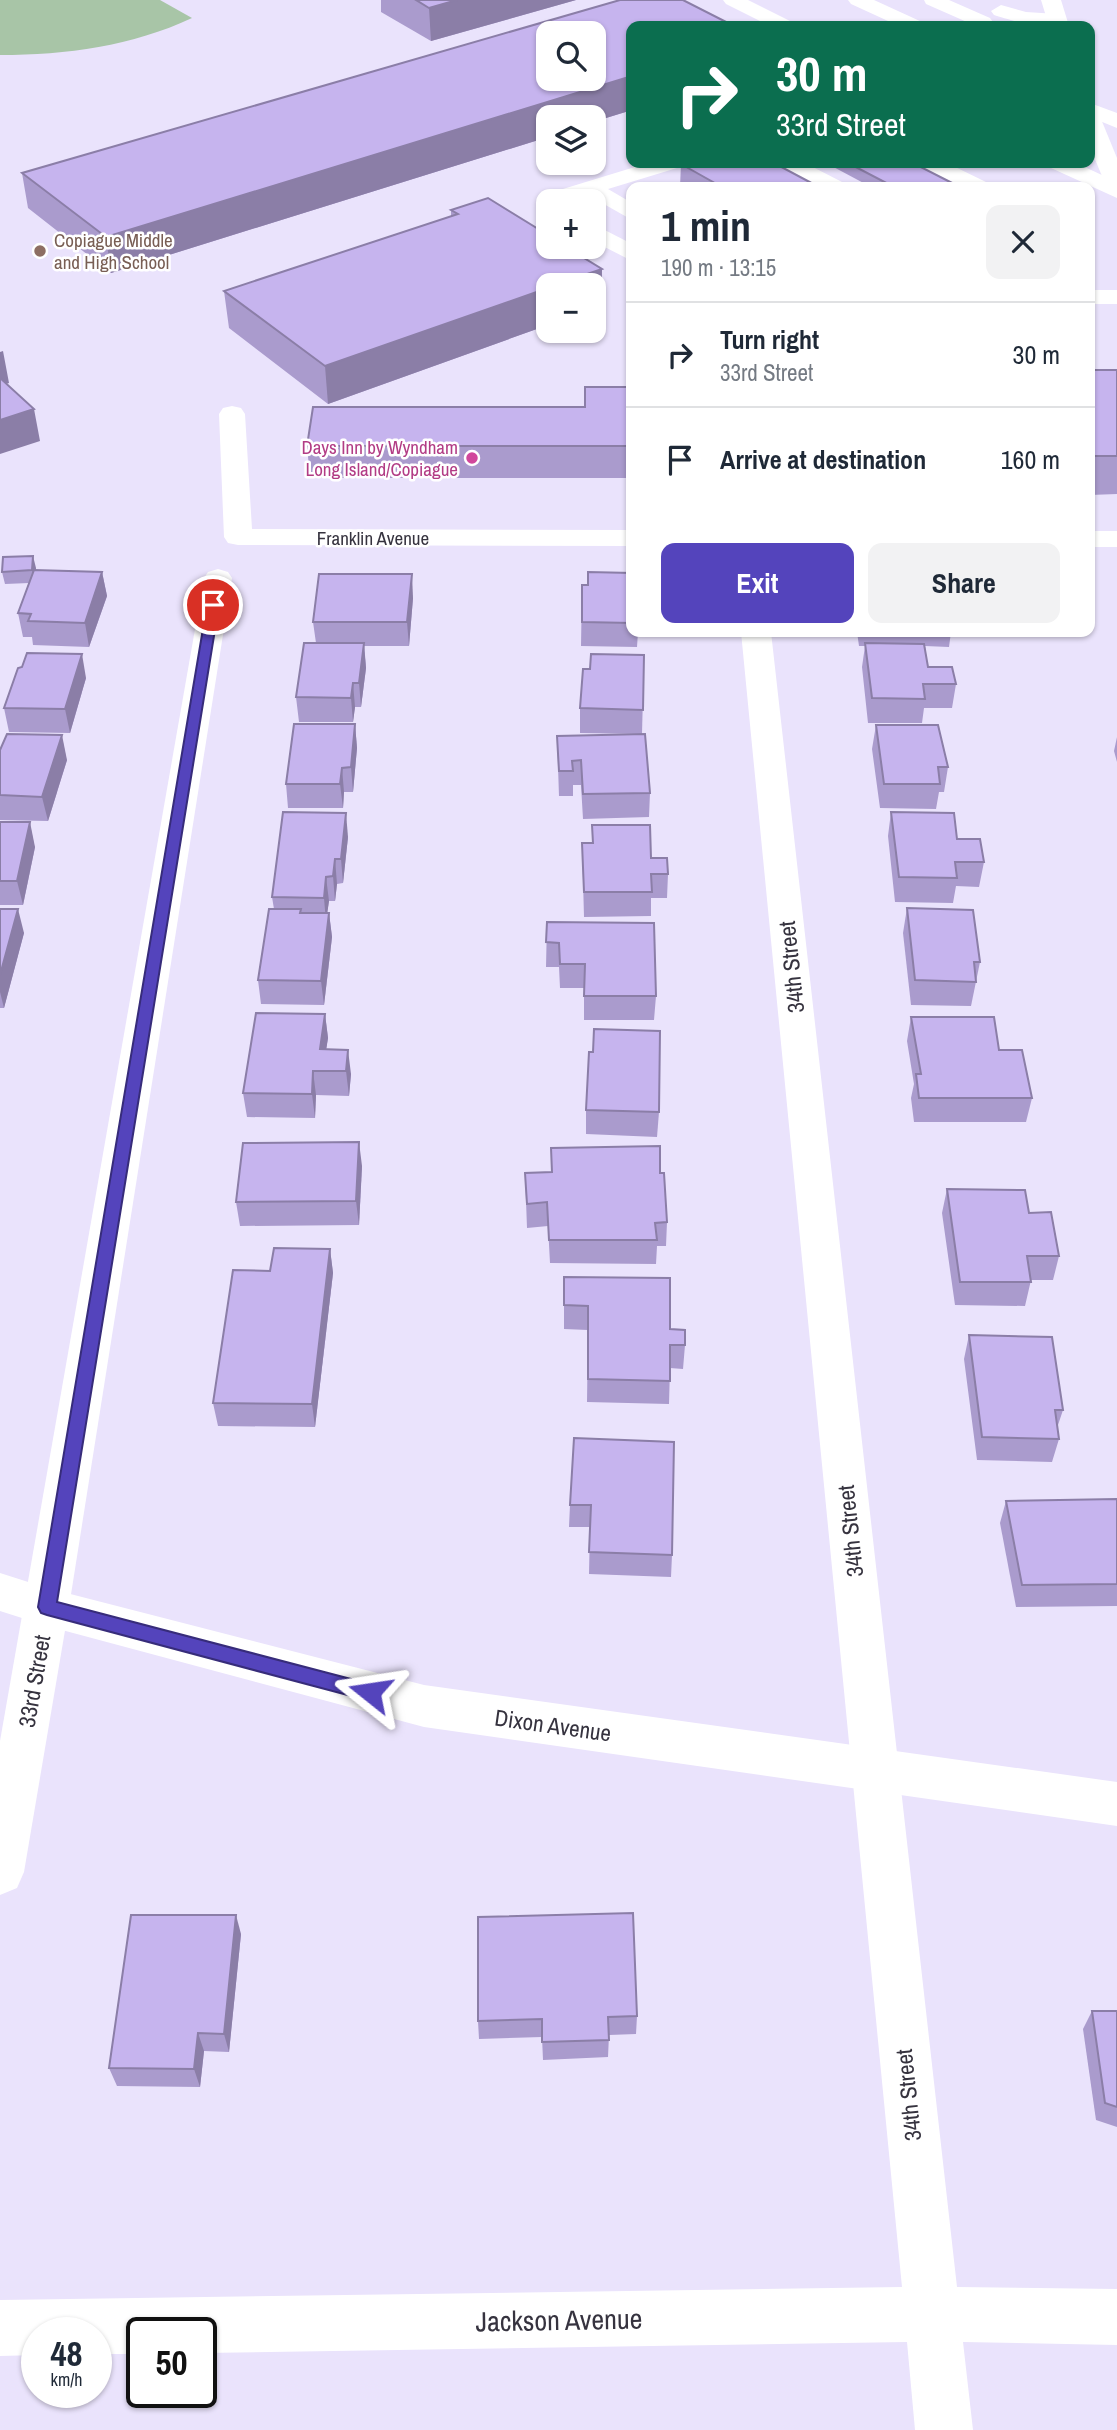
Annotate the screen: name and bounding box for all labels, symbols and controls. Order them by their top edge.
map controls [536,21,606,343]
button: search [536,21,606,91]
text: 30 m [776,40,868,106]
icon: right [661,49,752,140]
text: 33rd Street [776,103,906,146]
button: layers [536,105,606,175]
button: + [536,189,606,259]
text: 1 min [661,198,751,254]
button: close [986,205,1060,279]
place label: Copiague Middle and High School [54,227,173,275]
marker: Copiague Middle and High School [32,243,48,259]
text: 190 m · 13:15 [661,252,776,283]
button: − [536,273,606,343]
text: Turn right [720,322,819,357]
icon: right [661,336,699,374]
text: 30 m [1013,337,1060,372]
text: 33rd Street [720,357,813,388]
place label: Days Inn by Wyndham Long Island/Copiague [301,434,458,482]
icon: arrive [661,441,699,479]
text: Arrive at destination [720,442,926,477]
text: 160 m [1001,442,1060,477]
marker: Days Inn by Wyndham Long Island/Copiague [464,450,480,466]
street label: Franklin Avenue [317,525,429,551]
button: Exit [661,543,854,623]
button: Share [868,543,1060,623]
pin [183,575,243,635]
icon: arrive [194,586,232,624]
street label: 34th Street [771,919,811,1015]
street label: 34th Street [830,1483,870,1579]
street label: 33rd Street [11,1632,57,1730]
position arrow [333,1655,407,1729]
street label: Dixon Avenue [493,1702,613,1748]
street label: 34th Street [888,2047,928,2143]
street label: Jackson Avenue [475,2300,643,2340]
speed limit sign: 50 [126,2317,217,2408]
text: 48 [51,2330,82,2377]
text: km/h [51,2367,83,2392]

